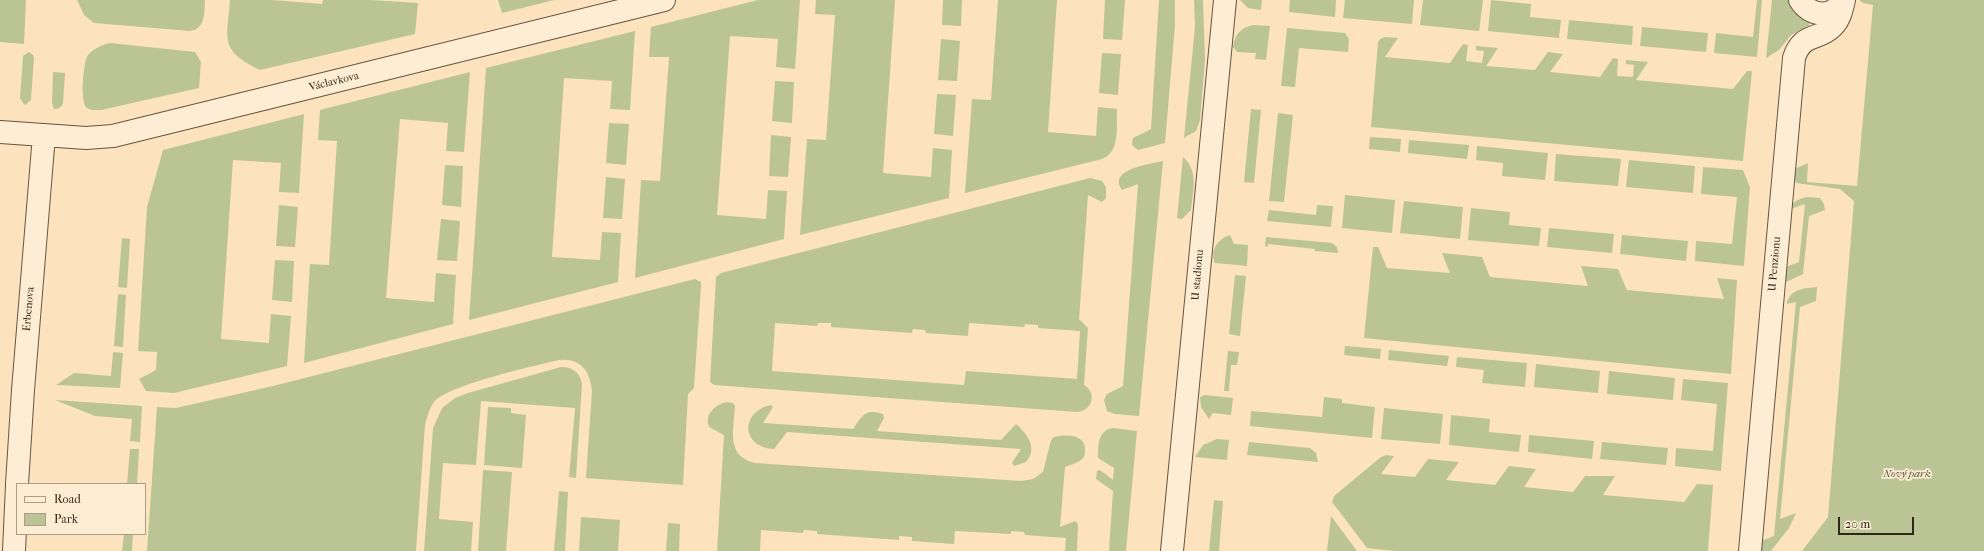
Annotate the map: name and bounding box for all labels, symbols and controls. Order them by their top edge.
street label: Václavkova [308,69,360,95]
street label: U Penzionu [1766,236,1784,292]
street label: U stadionu [1189,249,1207,301]
street label: Erbenova [20,286,38,332]
park label: Nový park [1883,467,1931,481]
legend [16,483,146,535]
text: Road [54,492,81,506]
scale bar [1840,509,1916,535]
text: Park [54,512,78,526]
text: 20 m [1845,517,1870,531]

